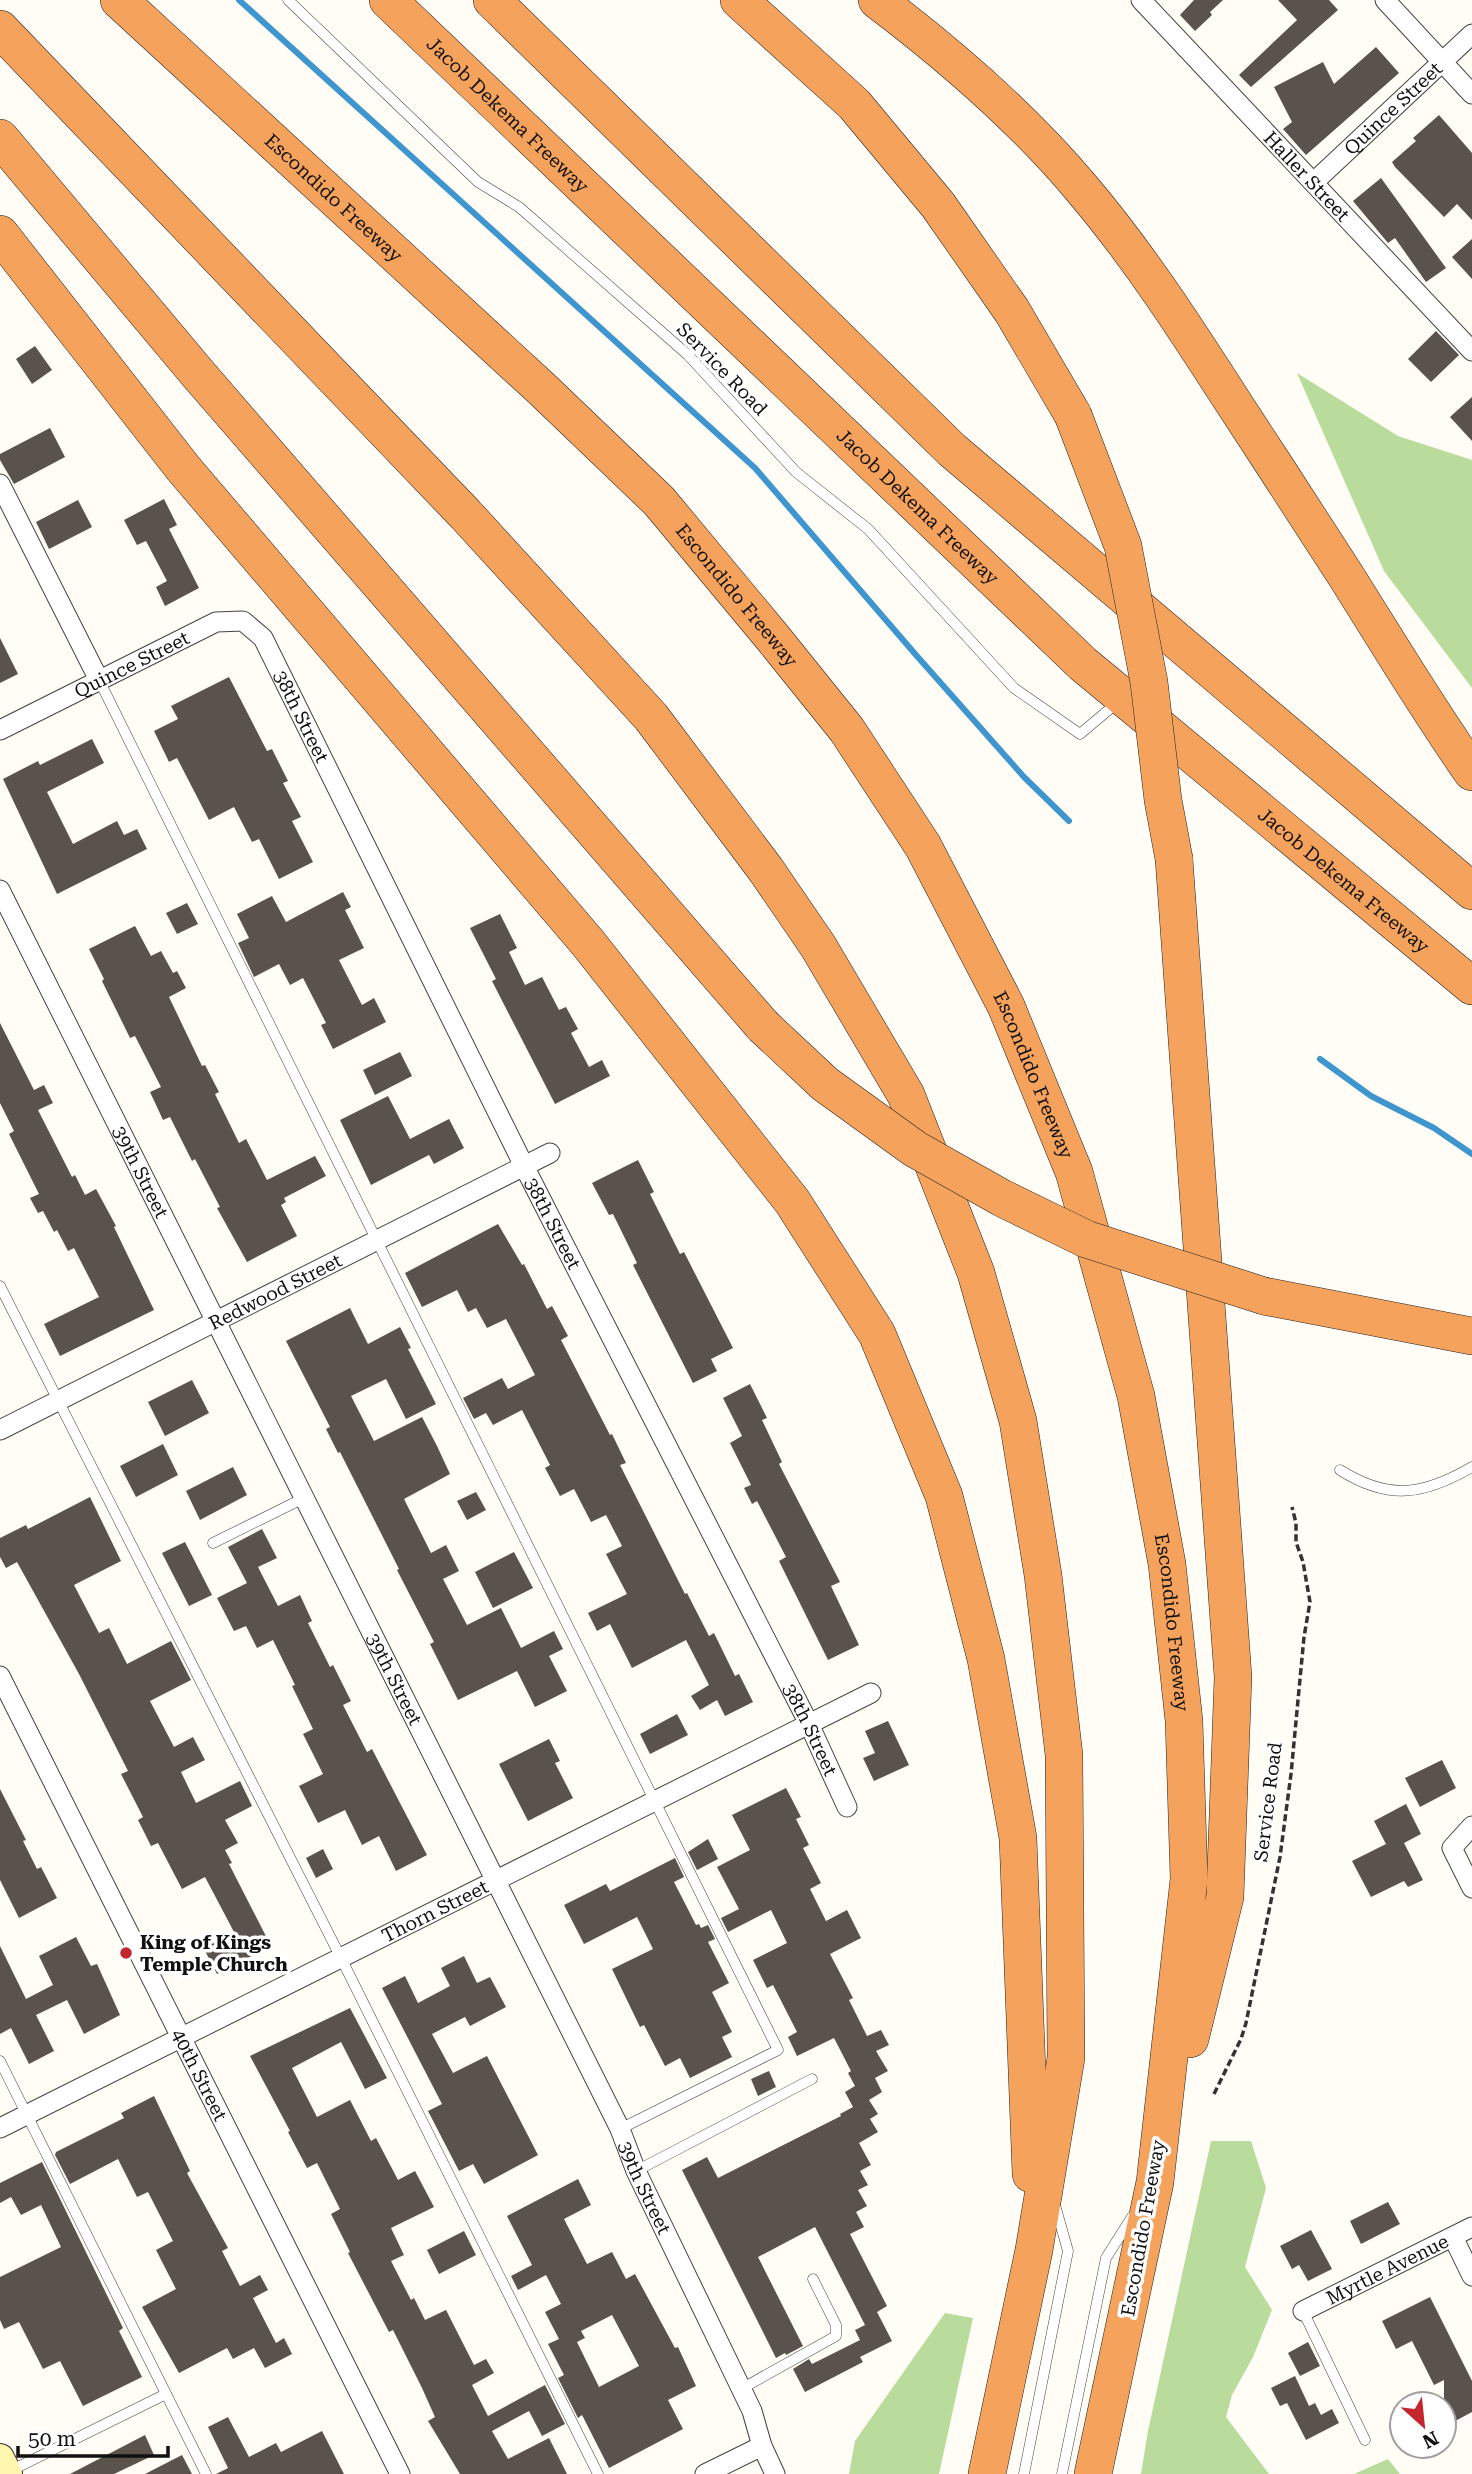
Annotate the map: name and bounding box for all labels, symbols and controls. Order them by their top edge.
street label: Jacob Dekema Freeway [422,32,594,198]
street label: Quince Street [1339,57,1447,160]
street label: Haller Street [1259,126,1355,226]
street label: Escondido Freeway [260,129,408,267]
street label: Service Road [672,318,772,420]
street label: Jacob Dekema Freeway [832,424,1004,590]
street label: Escondido Freeway [671,519,803,672]
street label: Quince Street [70,626,193,703]
street label: 38th Street [269,666,334,766]
street label: Jacob Dekema Freeway [1254,803,1435,958]
street label: Escondido Freeway [989,987,1079,1162]
street label: 39th Street [108,1122,174,1222]
street label: 38th Street [520,1173,586,1273]
street label: Redwood Street [205,1248,345,1335]
street label: Escondido Freeway [1150,1531,1194,1713]
street label: 39th Street [362,1629,427,1729]
street label: 38th Street [779,1679,843,1779]
street label: Service Road [1249,1741,1287,1863]
street label: Thorn Street [378,1875,492,1947]
place label: King of Kings Temple Church [140,1931,288,1976]
marker: King of Kings Temple Church [118,1945,134,1961]
street label: 40th Street [167,2025,233,2125]
street label: Escondido Freeway [1116,2137,1170,2318]
street label: 39th Street [614,2138,676,2238]
street label: Myrtle Avenue [1322,2229,1452,2309]
north arrow [1388,2390,1458,2460]
scale bar [18,2414,168,2458]
text: N [1418,2426,1442,2453]
text: 50 m [28,2427,76,2451]

